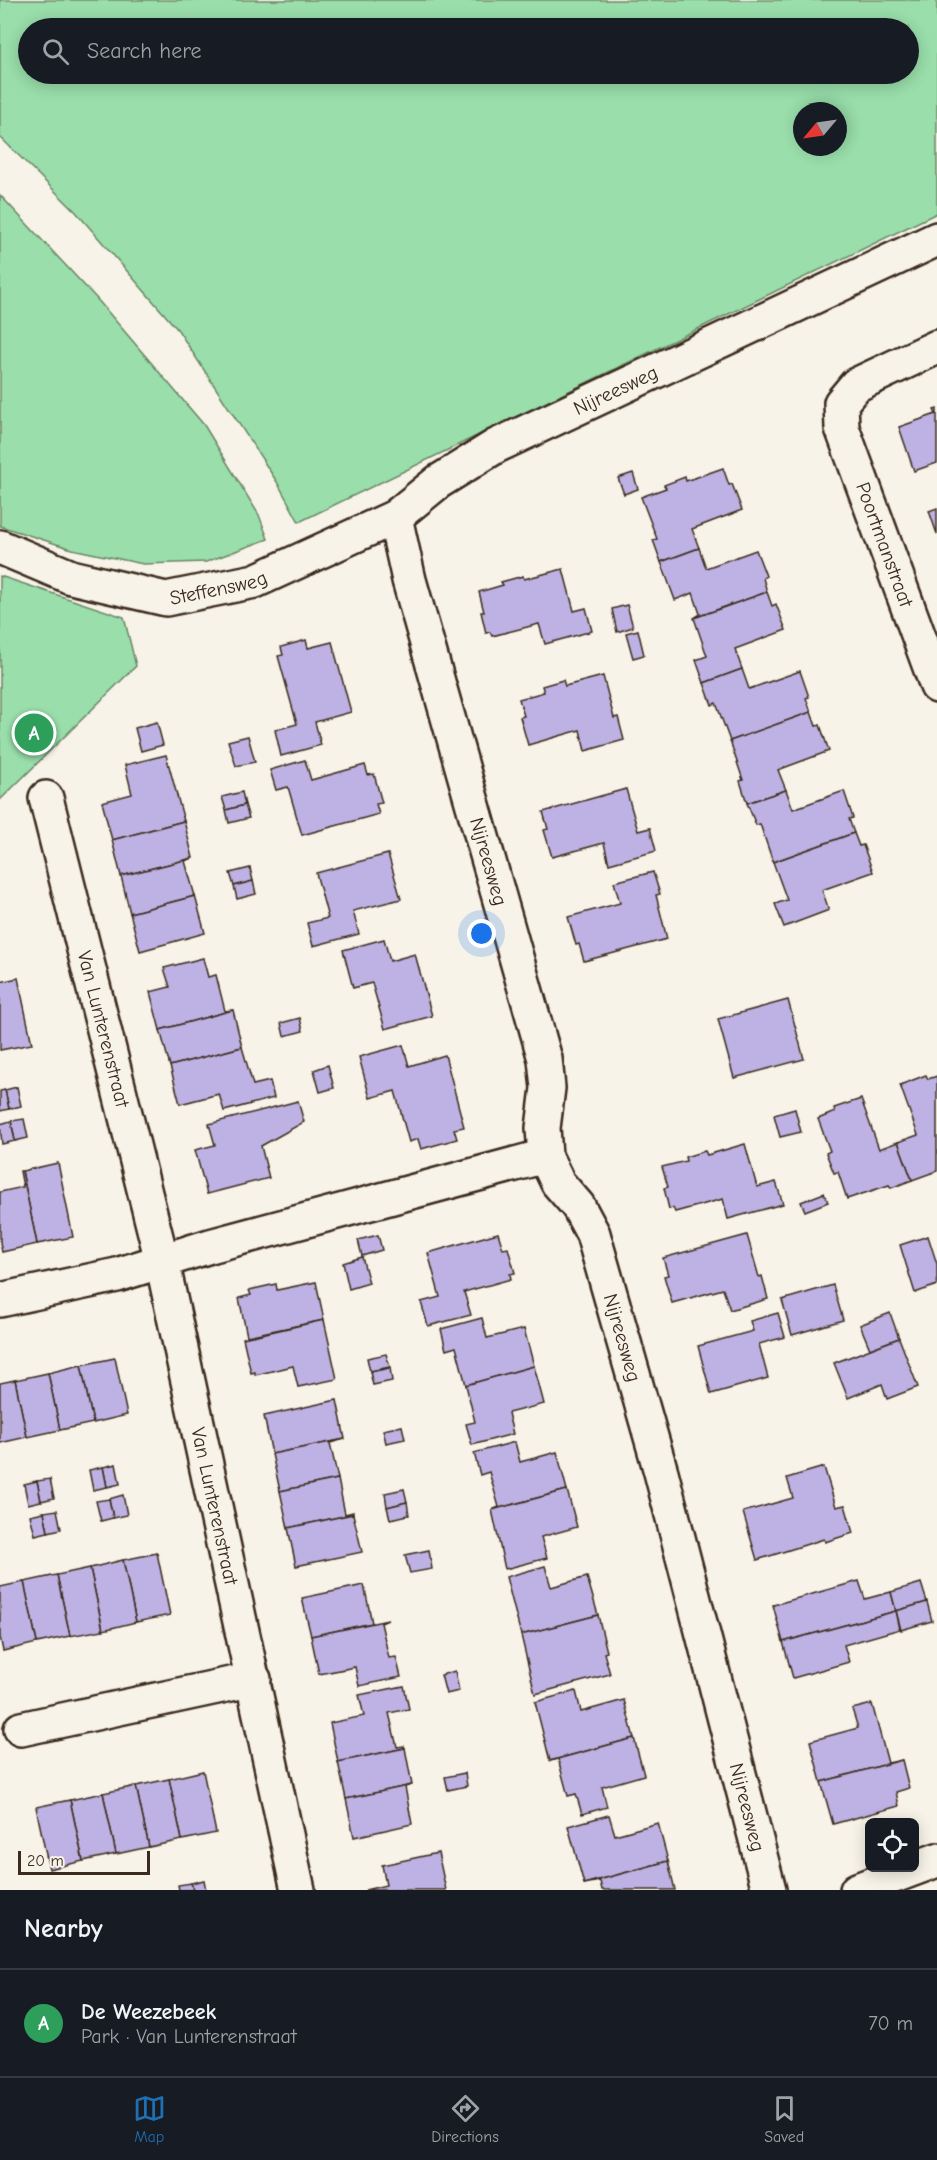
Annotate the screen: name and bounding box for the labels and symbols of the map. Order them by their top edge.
north arrow [793,102,847,156]
street label: Nijreesweg [570,361,662,420]
street label: Poortmanstraat [851,479,918,611]
street label: Steffensweg [168,566,271,610]
pin: A [15,710,54,756]
street label: Nijreesweg [465,815,512,908]
your location [467,919,496,948]
street label: Van Lunterenstraat [73,948,134,1111]
street label: Nijreesweg [599,1291,646,1385]
street label: Van Lunterenstraat [186,1425,243,1588]
street label: Nijreesweg [725,1761,770,1854]
scale bar [18,1848,150,1876]

